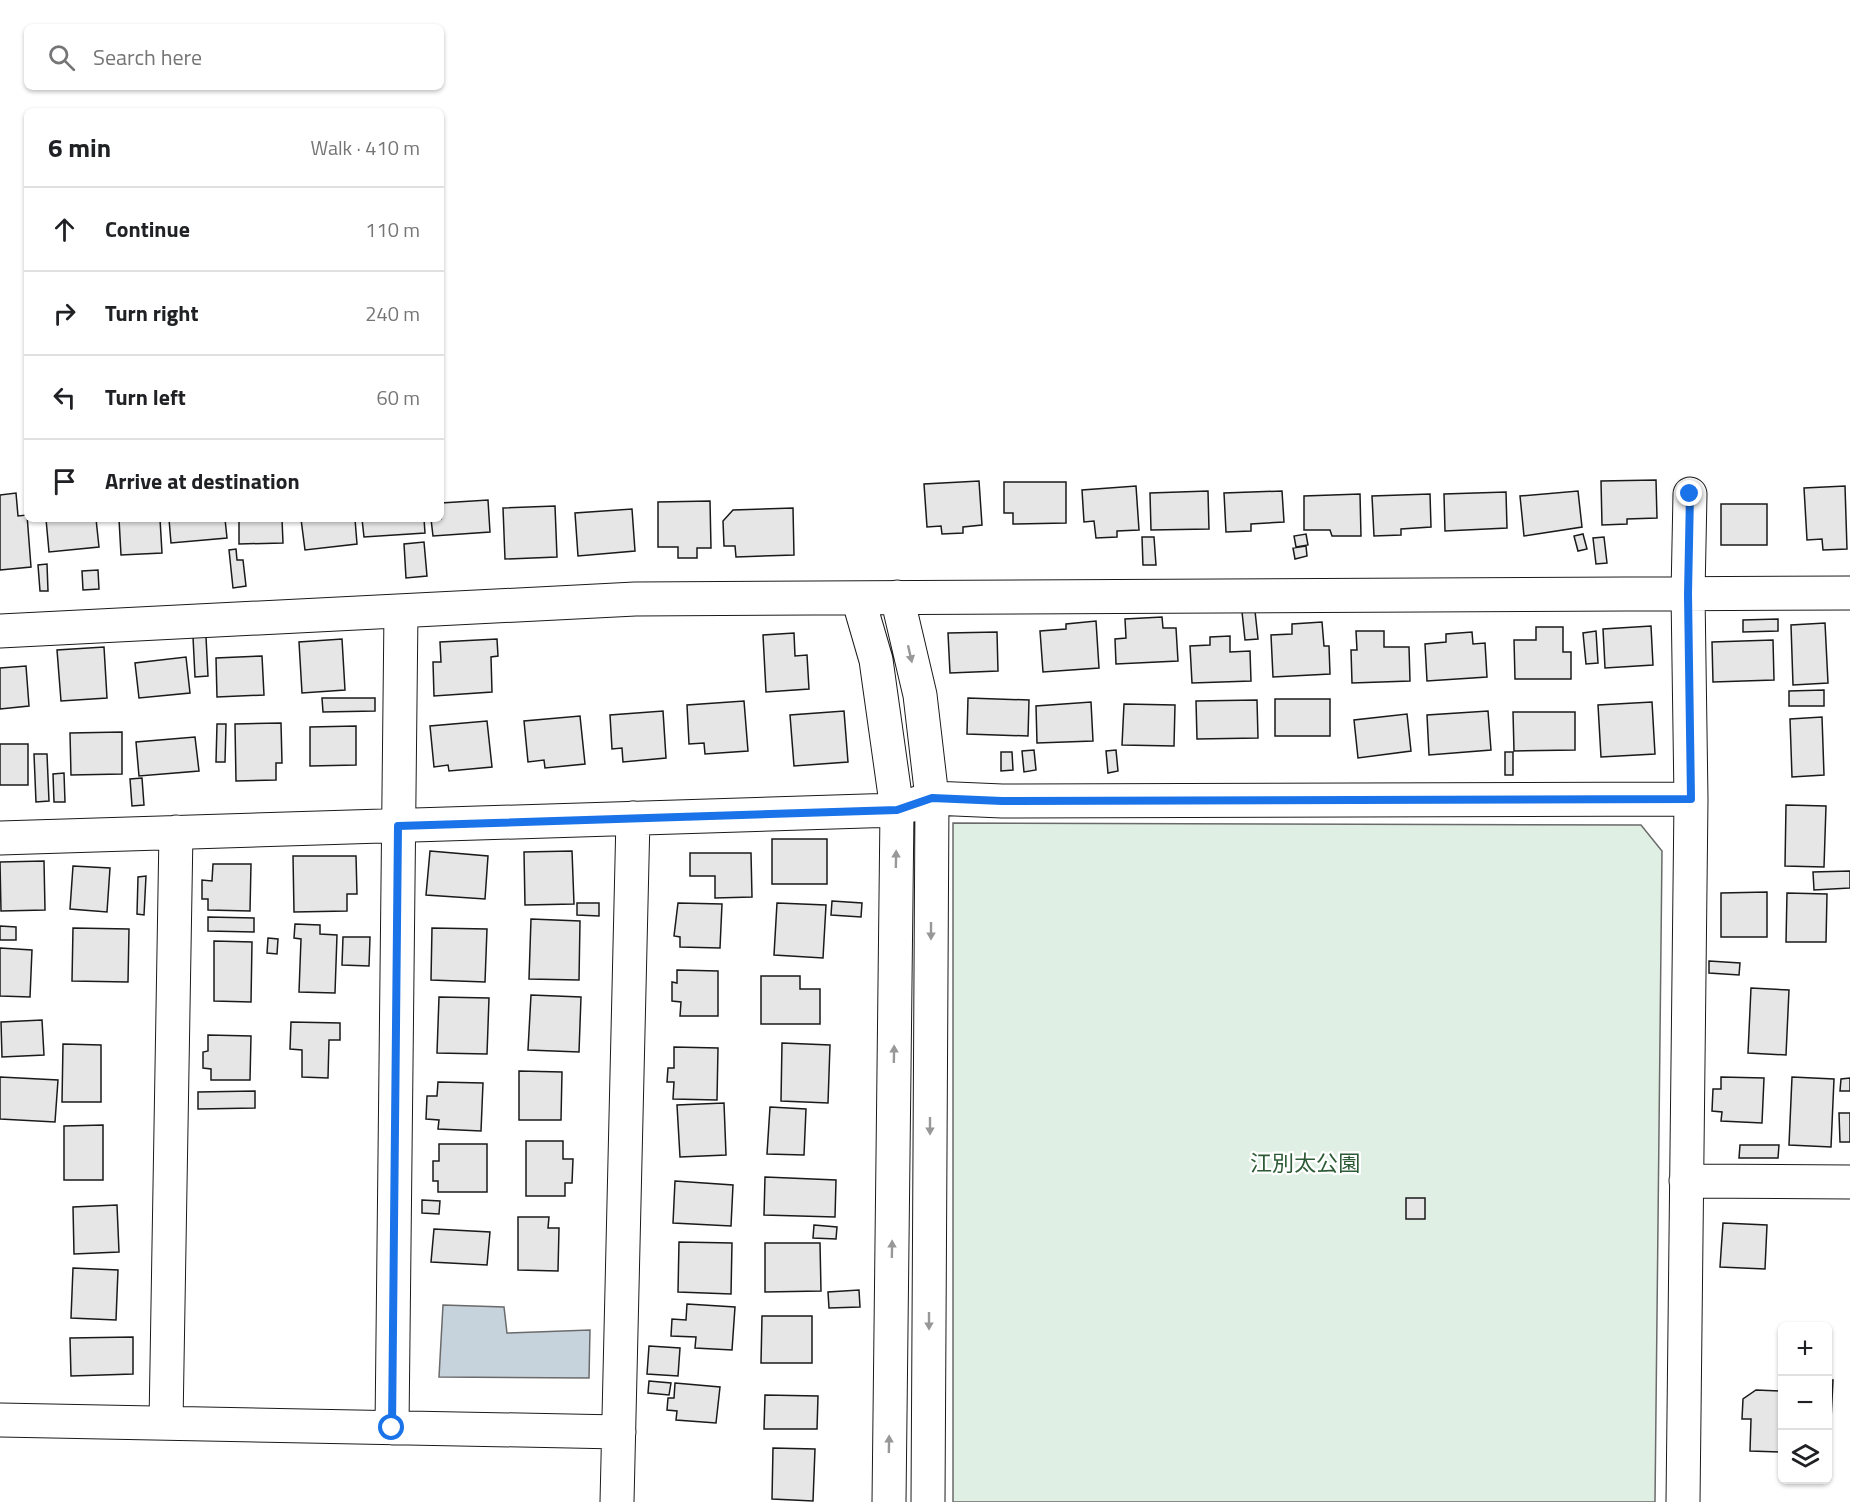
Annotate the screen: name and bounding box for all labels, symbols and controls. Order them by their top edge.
search box [24,24,444,90]
text: Search here [93,40,202,74]
icon: search [45,41,78,74]
text: 6 min [48,128,111,167]
text: Walk · 410 m [311,132,420,163]
text: Continue [105,212,190,246]
icon: ahead [48,213,81,246]
text: 110 m [365,214,420,245]
text: Turn right [105,296,199,330]
icon: right [48,297,81,330]
text: 240 m [365,298,420,329]
text: Turn left [105,380,186,414]
icon: left [48,381,81,414]
text: 60 m [376,382,420,413]
text: Arrive at destination [105,464,300,498]
icon: arrive [48,465,81,498]
route end [1676,480,1702,506]
one-way arrow [906,645,916,663]
one-way arrow [891,849,901,868]
one-way arrow [926,922,936,941]
one-way arrow [889,1044,899,1063]
one-way arrow [925,1117,935,1136]
park label: 江別太公園 [1250,1146,1360,1180]
one-way arrow [887,1239,897,1258]
one-way arrow [924,1312,934,1331]
map controls [1778,1322,1832,1484]
button: + [1778,1322,1832,1376]
button: − [1778,1376,1832,1430]
route start [378,1414,404,1440]
button: layers [1778,1430,1832,1484]
one-way arrow [885,1434,894,1453]

